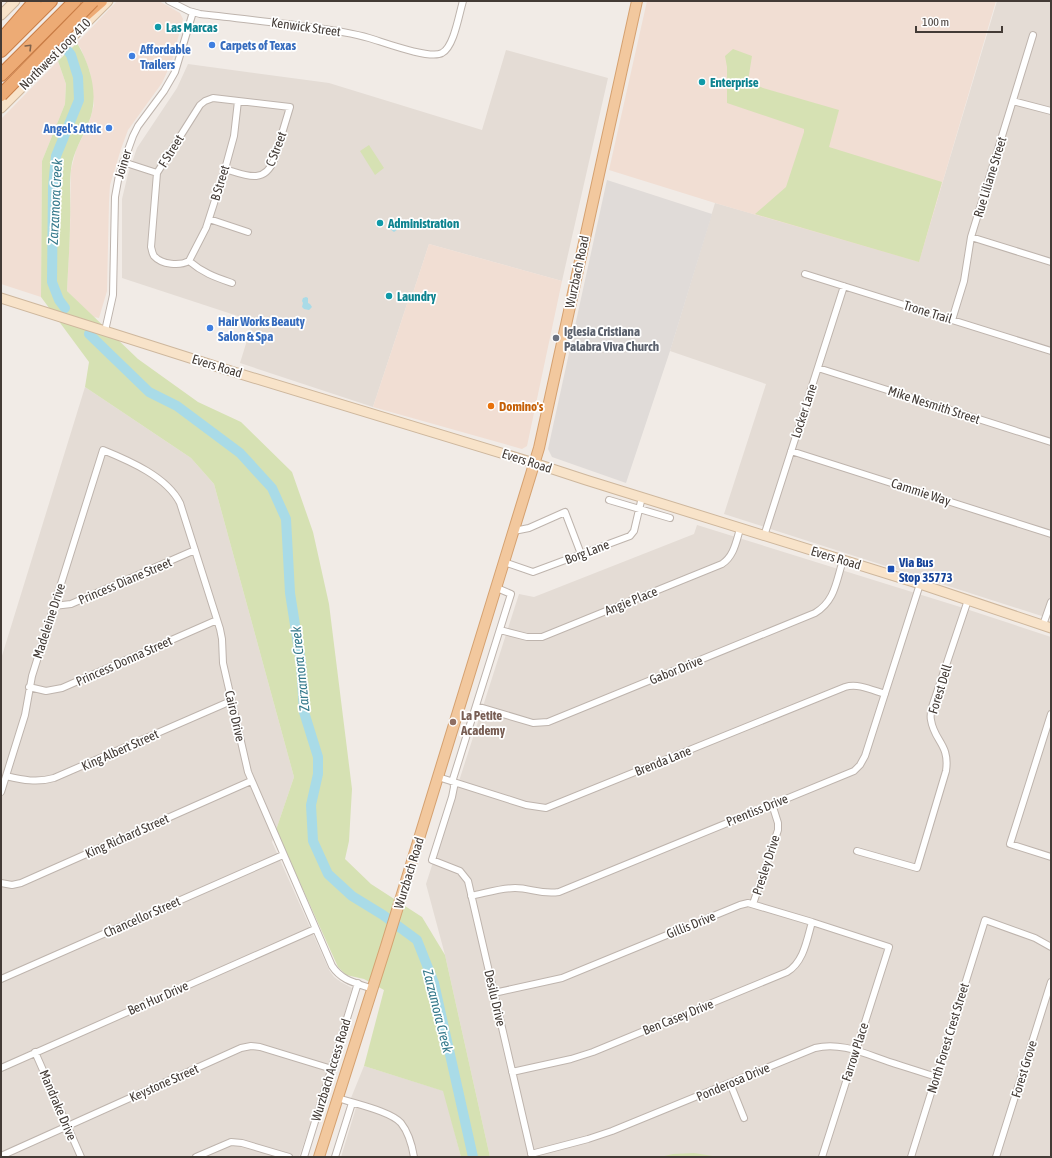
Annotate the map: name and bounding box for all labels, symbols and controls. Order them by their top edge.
scale bar [916,8,1002,34]
street label: Northwest Loop 410 [16,15,94,93]
street label: Kenwick Street [270,15,342,39]
text: 100 m [922,15,949,29]
place label: Las Marcas [166,20,218,35]
marker: Las Marcas [153,22,163,32]
place label: Carpets of Texas [220,38,296,53]
marker: Carpets of Texas [207,40,217,50]
place label: Affordable Trailers [139,42,191,72]
one-way arrow [24,44,31,52]
marker: Affordable Trailers [127,51,137,61]
place label: Enterprise [710,75,759,90]
marker: Enterprise [697,77,707,87]
place label: Angel's Attic [42,121,101,136]
marker: Angel's Attic [104,123,114,133]
street label: C Street [263,129,290,169]
street label: F Street [155,132,187,170]
street label: Rue Liliane Street [971,135,1009,219]
street label: Joiner [112,148,135,180]
water label: Zarzamora Creek [45,158,65,245]
street label: B Street [207,163,233,203]
place label: Administration [387,216,459,231]
marker: Administration [375,218,385,228]
street label: Wurzbach Road [562,234,592,310]
place label: Laundry [397,289,437,304]
marker: Laundry [384,291,394,301]
street label: Trone Trail [902,298,955,327]
place label: Hair Works Beauty Salon & Spa [218,314,305,344]
marker: Hair Works Beauty Salon & Spa [205,323,215,333]
place label: Iglesia Cristiana Palabra Viva Church [564,324,659,354]
marker: Iglesia Cristiana Palabra Viva Church [551,333,561,343]
street label: Evers Road [190,351,244,381]
street label: Locker Lane [788,382,820,440]
street label: Mike Nesmith Street [886,383,982,427]
place label: Domino's [499,399,544,414]
marker: Domino's [486,401,496,411]
street label: Evers Road [500,446,554,476]
street label: Cammie Way [889,475,953,509]
street label: Borg Lane [563,537,611,567]
street label: Evers Road [809,543,863,573]
street label: Princess Diane Street [76,554,174,607]
place label: Via Bus Stop 35773 [898,555,953,585]
marker: Via Bus Stop 35773 [886,564,896,574]
street label: Madeleine Drive [30,581,68,661]
street label: Angie Place [602,584,660,618]
water label: Zarzamora Creek [287,625,312,712]
street label: Princess Donna Street [74,633,175,689]
street label: Gabor Drive [647,653,705,687]
street label: Forest Dell [925,662,955,716]
street label: Cairo Drive [222,689,248,743]
place label: La Petite Academy [460,708,506,738]
marker: La Petite Academy [448,717,458,727]
street label: King Albert Street [79,726,161,774]
street label: Brenda Lane [633,743,693,779]
street label: Prentiss Drive [724,791,790,829]
street label: King Richard Street [83,811,171,861]
street label: Presley Drive [749,833,783,897]
street label: Wurzbach Road [391,835,427,911]
street label: Chancellor Street [101,893,183,941]
street label: Gillis Drive [664,908,718,942]
water label: Zarzamora Creek [420,967,456,1055]
street label: Desilu Drive [481,968,509,1028]
street label: Ben Hur Drive [125,978,191,1018]
street label: North Forest Crest Street [924,981,972,1095]
street label: Ben Casey Drive [641,996,716,1038]
street label: Wurzbach Access Road [308,1017,354,1123]
street label: Farrow Place [838,1021,872,1083]
street label: Forest Grove [1008,1039,1040,1099]
street label: Ponderosa Drive [694,1060,772,1104]
street label: Keystone Street [127,1061,201,1105]
street label: Mandrake Drive [36,1067,80,1143]

